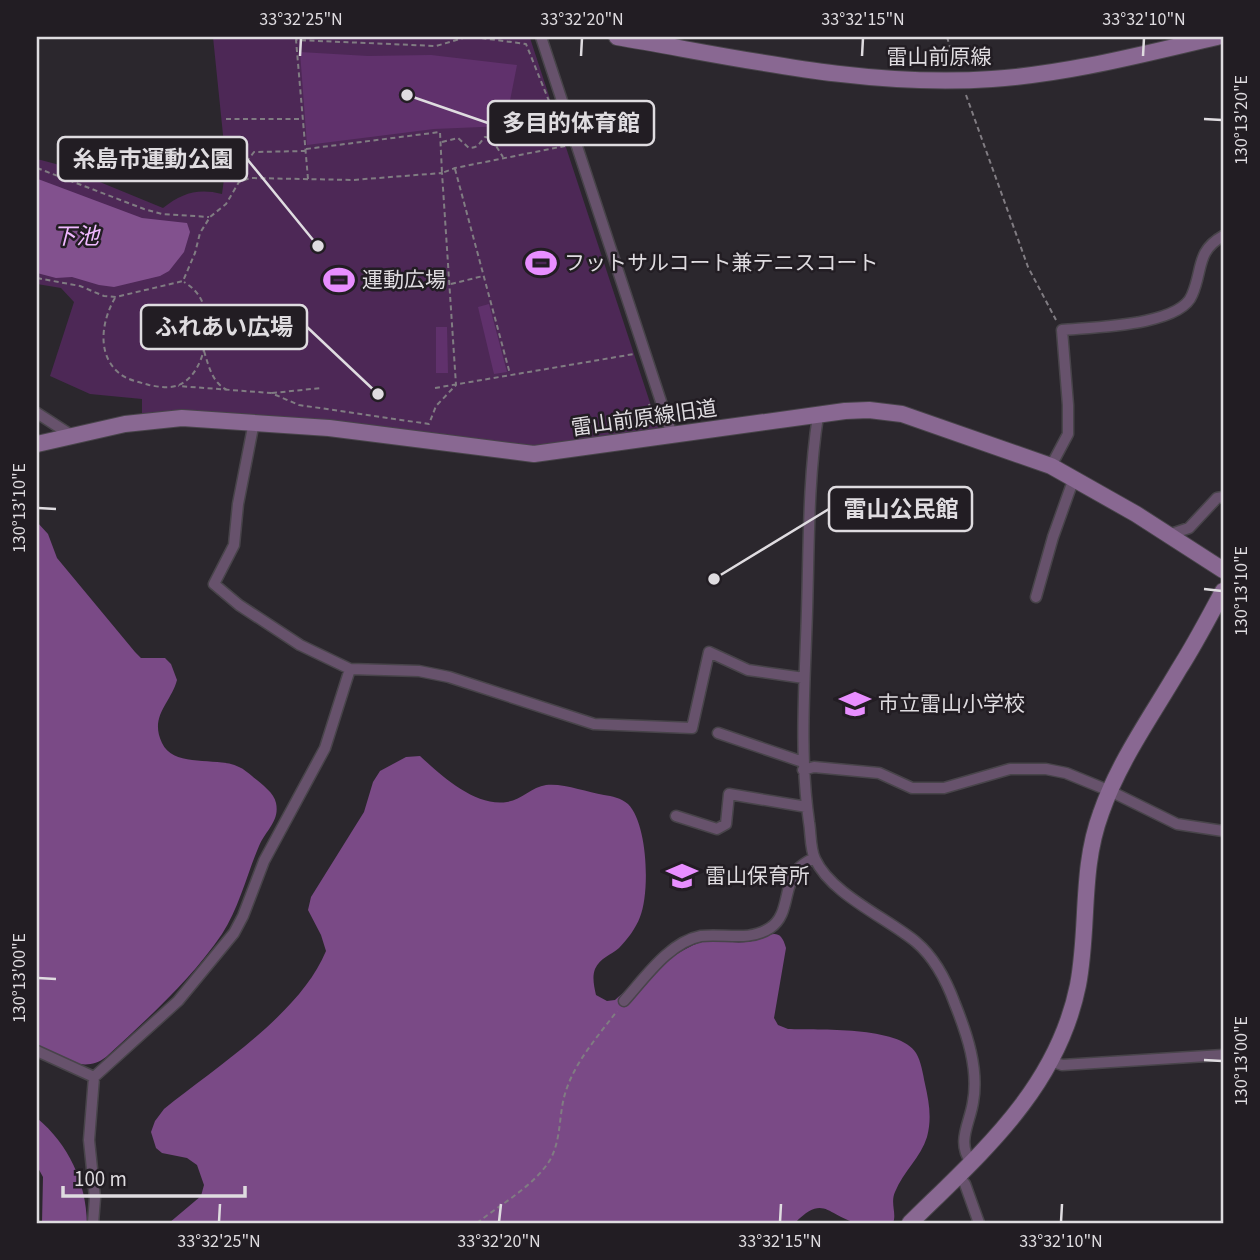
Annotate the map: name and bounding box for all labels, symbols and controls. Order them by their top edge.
text: 33°32'25"N [259,7,343,32]
text: 33°32'20"N [540,7,624,32]
text: 33°32'15"N [821,7,905,32]
text: 33°32'10"N [1102,7,1186,32]
street label: 雷山前原線 [887,42,992,72]
text: 130°13'20"E [1229,75,1254,165]
callout: 多目的体育館 [488,101,654,145]
text: 多目的体育館 [502,107,640,140]
callout: 糸島市運動公園 [58,137,247,181]
text: 糸島市運動公園 [73,143,234,176]
water label: 下池 [53,220,101,253]
sports icon: フットサルコート兼テニスコート [524,246,558,280]
place label: フットサルコート兼テニスコート [564,248,879,278]
sports icon: 運動広場 [322,263,356,297]
place label: 運動広場 [362,265,446,295]
callout: ふれあい広場 [141,305,307,349]
text: ふれあい広場 [155,311,293,344]
street label: 雷山前原線旧道 [569,393,719,443]
text: 130°13'10"E [7,463,32,553]
callout: 雷山公民館 [829,487,972,531]
text: 雷山公民館 [844,493,959,526]
text: 130°13'10"E [1229,546,1254,636]
school or university icon: 市立雷山小学校 [838,687,872,721]
place label: 市立雷山小学校 [878,689,1025,719]
school or university icon: 雷山保育所 [665,859,699,893]
place label: 雷山保育所 [705,861,810,891]
text: 130°13'00"E [7,933,32,1023]
text: 130°13'00"E [1229,1016,1254,1106]
scale bar [63,1155,245,1199]
text: 100 m [74,1164,127,1194]
text: 33°32'25"N [177,1229,261,1254]
text: 33°32'20"N [457,1229,541,1254]
text: 33°32'15"N [738,1229,822,1254]
text: 33°32'10"N [1019,1229,1103,1254]

